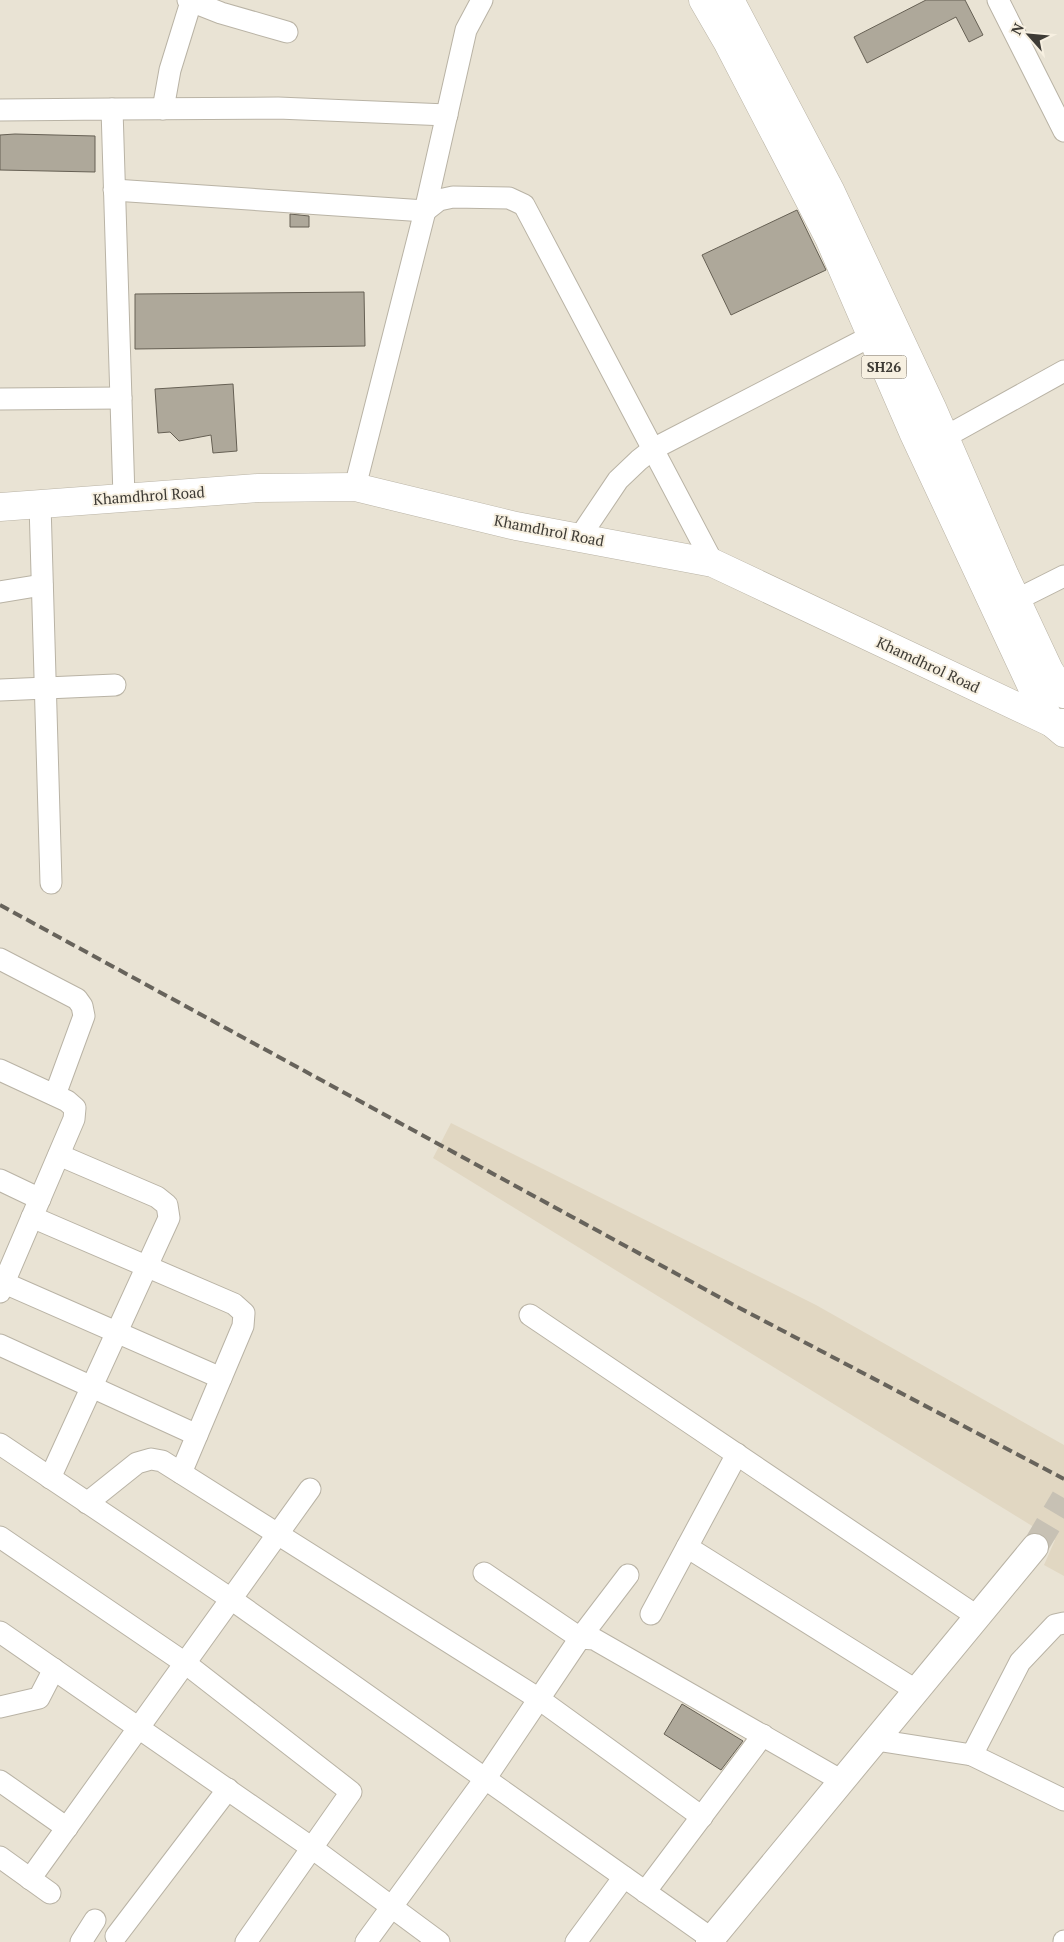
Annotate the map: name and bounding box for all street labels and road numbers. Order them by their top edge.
road number: SH26 [862,356,906,378]
street label: Khamdhrol Road [92,481,205,509]
street label: Khamdhrol Road [492,510,606,551]
street label: Khamdhrol Road [874,631,983,697]

